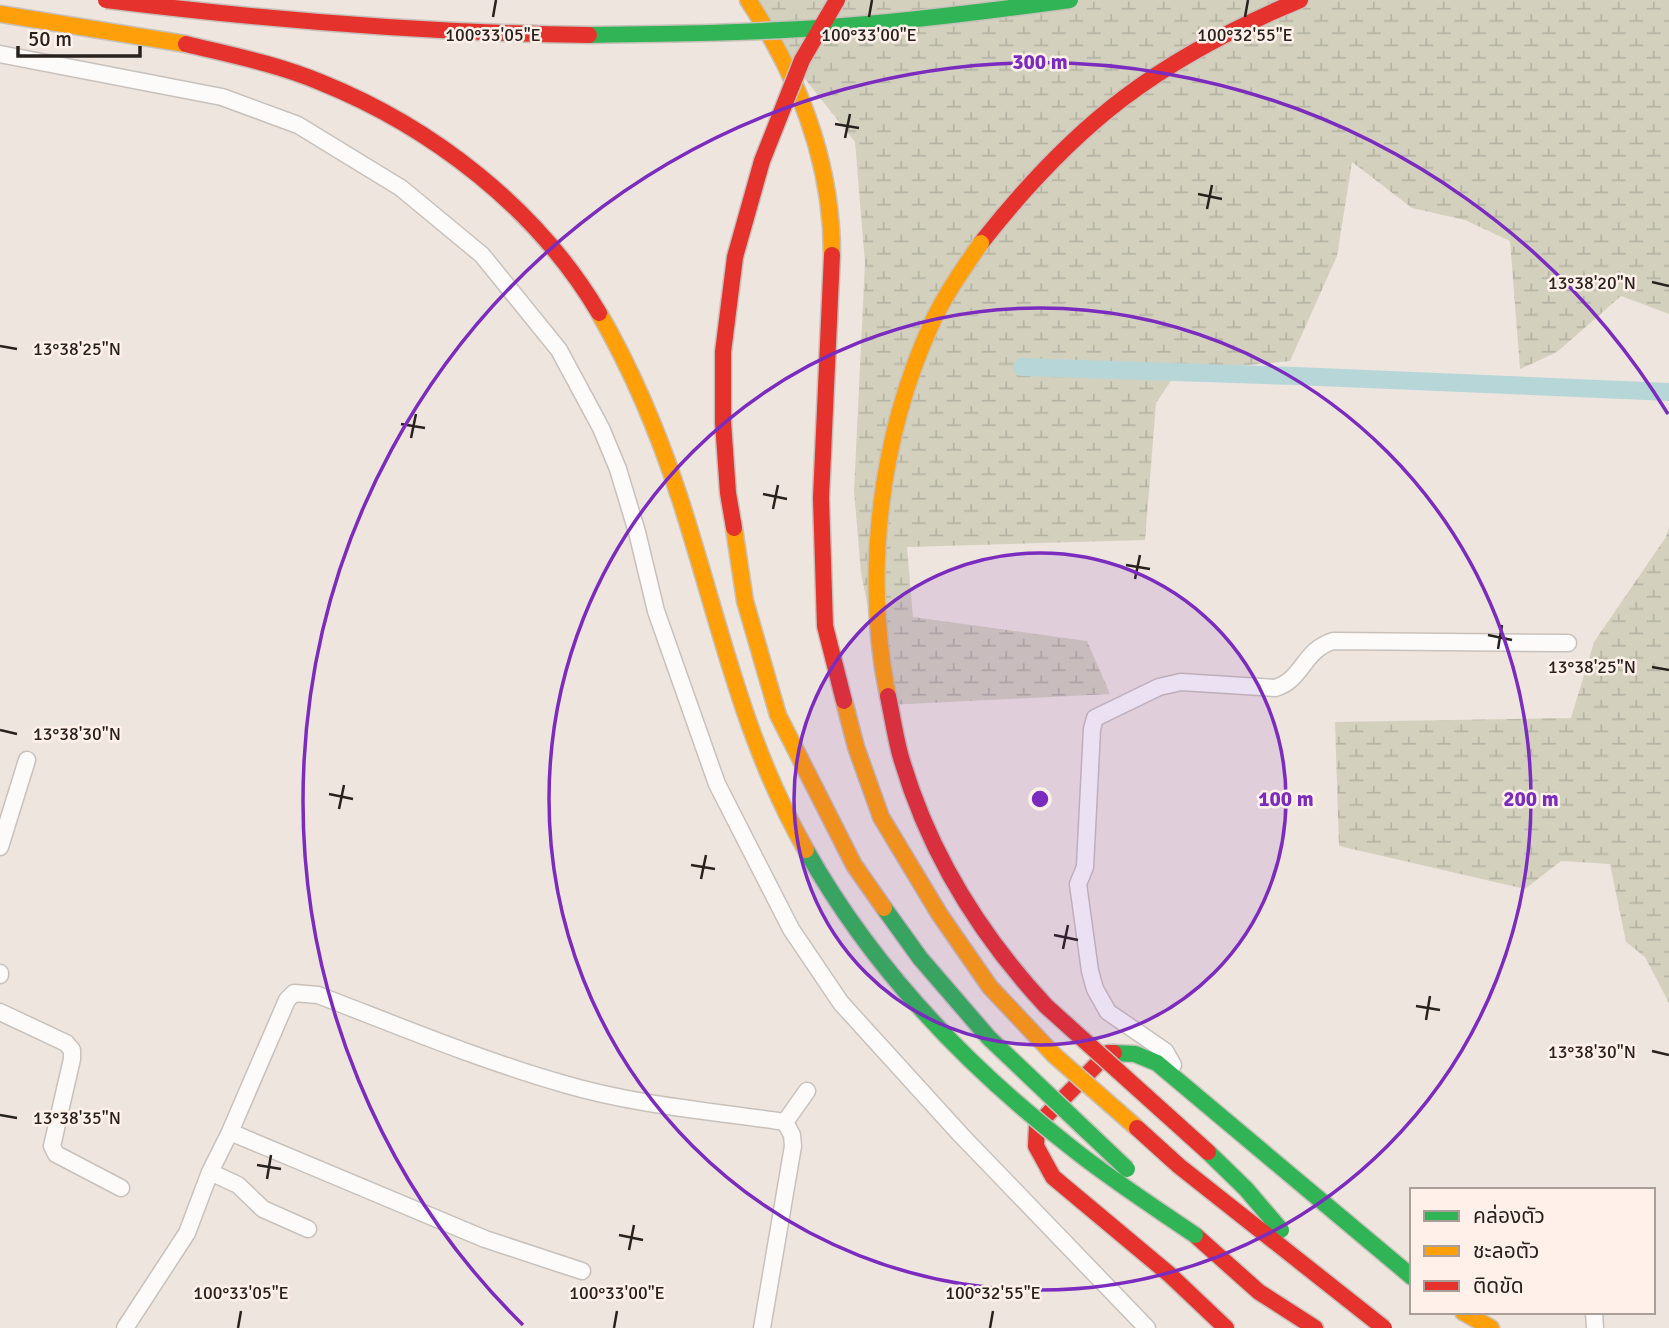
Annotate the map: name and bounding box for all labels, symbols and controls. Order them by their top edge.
scale bar [18,14,140,58]
text: 100°33'05"E [445,24,541,46]
text: 100°33'00"E [821,24,917,46]
text: 100°32'55"E [1197,24,1293,46]
text: 50 m [28,26,72,52]
text: 300 m [1012,49,1068,75]
text: 13°38'20"N [1548,272,1636,294]
text: 13°38'25"N [33,338,121,360]
text: 13°38'25"N [1548,656,1636,678]
text: 13°38'30"N [33,723,121,745]
text: 100 m [1258,786,1314,812]
text: 200 m [1503,786,1559,812]
centre of rings [1028,787,1052,811]
text: 13°38'30"N [1548,1041,1636,1063]
text: 13°38'35"N [33,1107,121,1129]
legend [1410,1188,1655,1314]
text: คล่องตัว [1473,1203,1545,1229]
text: ชะลอตัว [1473,1238,1539,1264]
text: ติดขัด [1473,1273,1524,1299]
text: 100°33'05"E [193,1282,289,1304]
text: 100°33'00"E [569,1282,665,1304]
text: 100°32'55"E [945,1282,1041,1304]

